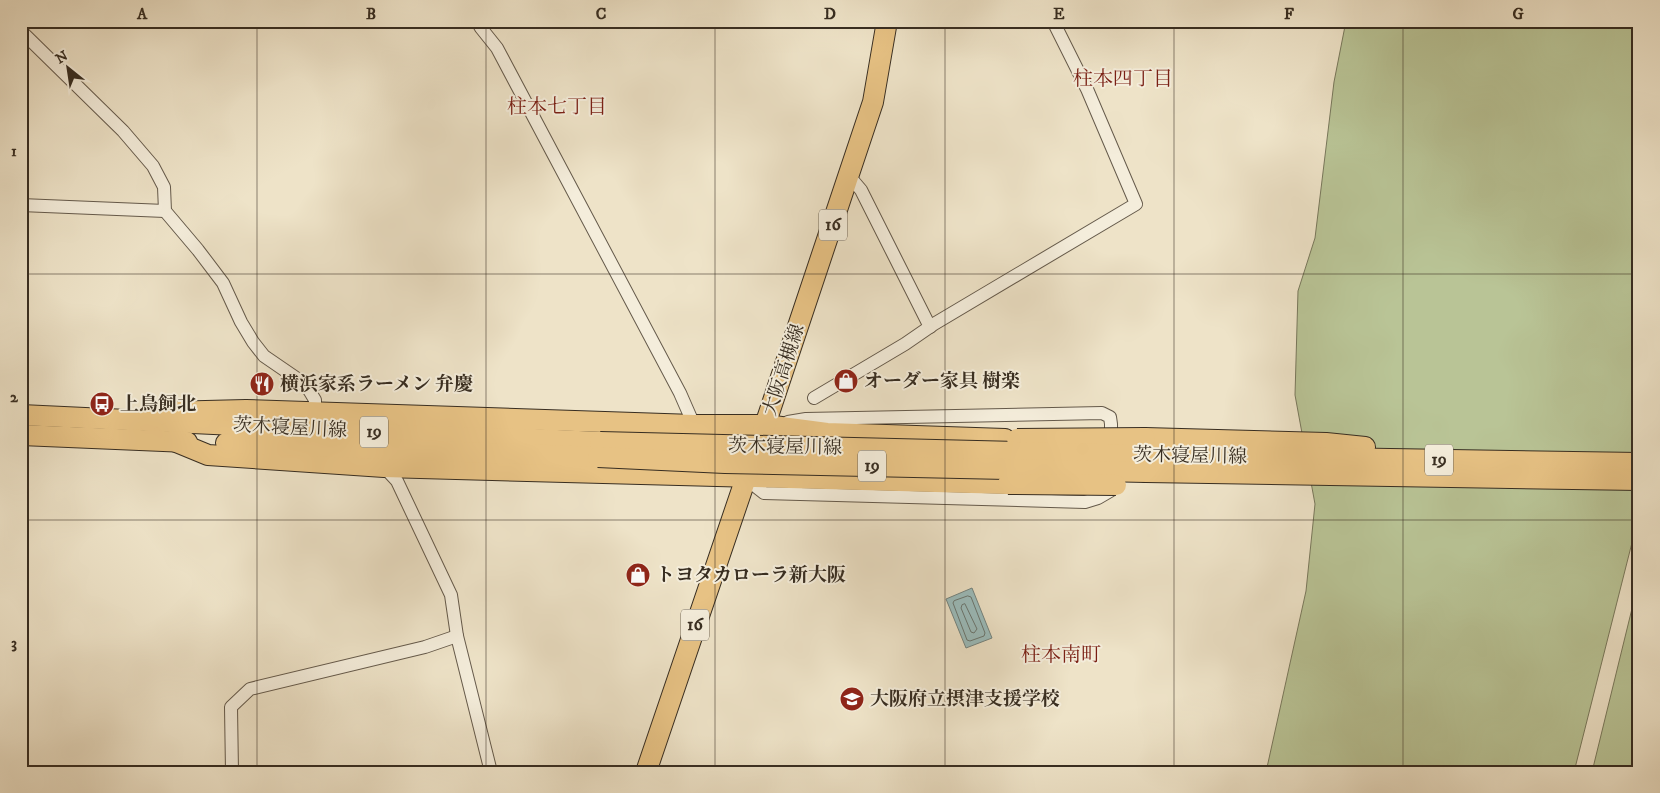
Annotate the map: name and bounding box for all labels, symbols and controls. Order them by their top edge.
text: A [136,4,148,24]
text: B [366,4,376,24]
text: C [596,4,606,24]
text: D [824,4,836,24]
text: E [1053,4,1065,24]
text: F [1284,4,1294,24]
text: G [1512,4,1524,24]
north arrow [42,42,92,92]
text: N [53,47,72,68]
district label: 柱本四丁目 [1073,67,1173,92]
district label: 柱本七丁目 [507,95,607,120]
text: 1 [11,141,17,161]
road number: 16 [819,210,847,240]
street label: 大阪高槻線 [758,321,810,419]
shop icon: オーダー家具 樹楽 [833,368,859,394]
place label: オーダー家具 樹楽 [864,370,1020,393]
restaurant icon: 横浜家系ラーメン 弁慶 [249,371,275,397]
place label: 横浜家系ラーメン 弁慶 [280,373,473,396]
text: 2 [10,387,19,407]
bus stop icon: 上鳥飼北 [89,391,115,417]
place label: 上鳥飼北 [120,393,196,416]
street label: 茨木寝屋川線 [232,414,348,442]
road number: 19 [360,417,388,448]
street label: 茨木寝屋川線 [728,435,842,459]
street label: 茨木寝屋川線 [1133,444,1247,468]
road number: 19 [1425,444,1453,476]
road number: 19 [858,451,886,482]
shop icon: トヨタカローラ新大阪 [625,562,651,588]
place label: トヨタカローラ新大阪 [656,564,846,587]
road number: 16 [681,610,709,640]
text: 3 [11,633,17,653]
district label: 柱本南町 [1021,643,1101,668]
school or university icon: 大阪府立摂津支援学校 [839,686,865,712]
place label: 大阪府立摂津支援学校 [870,688,1060,711]

